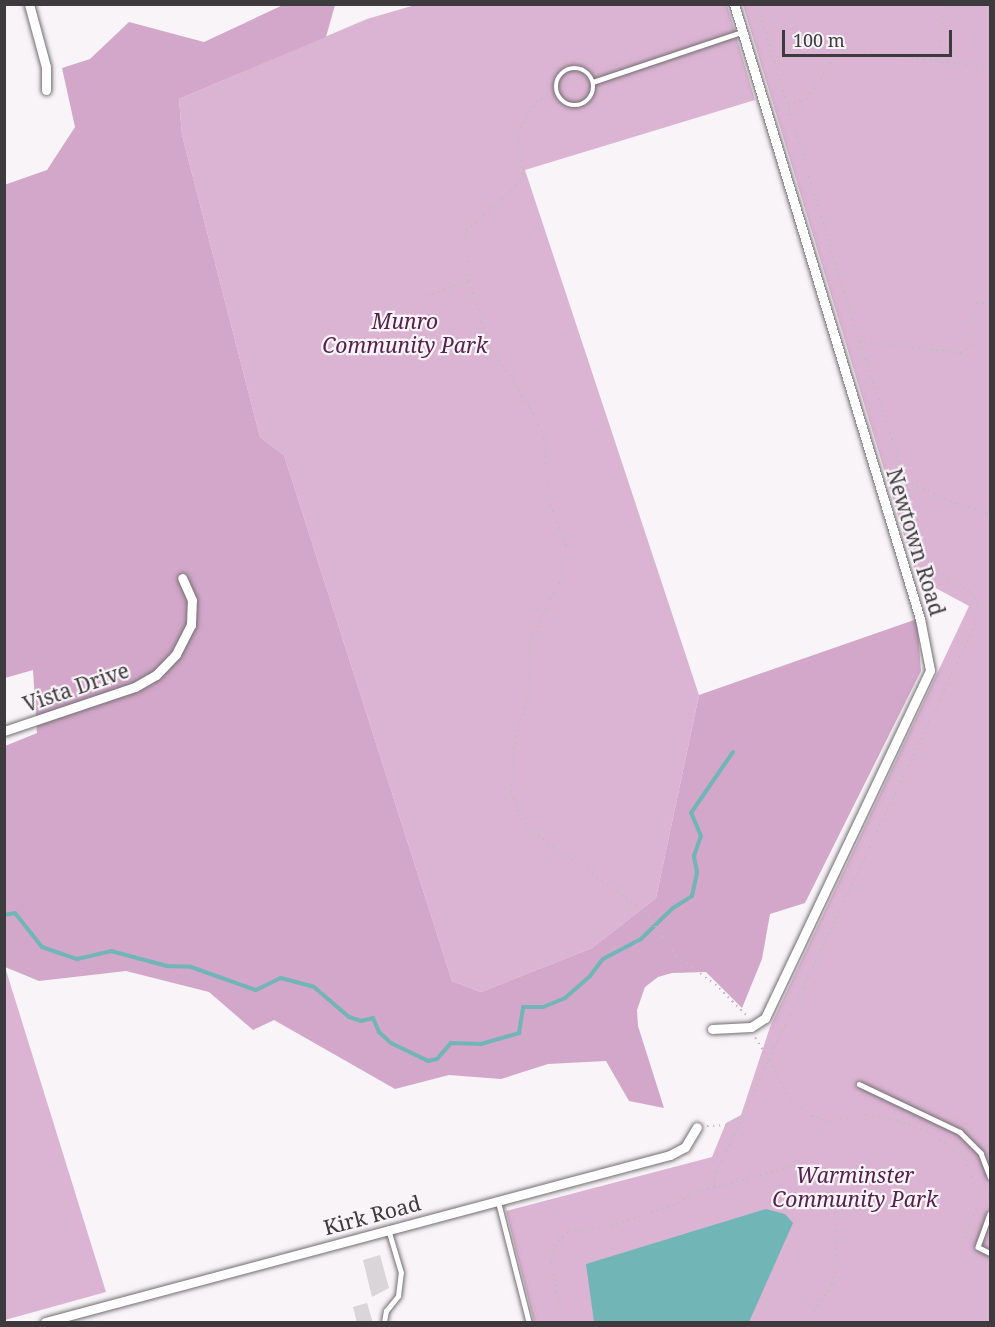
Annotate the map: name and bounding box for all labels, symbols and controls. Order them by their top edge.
scale bar [785,18,954,56]
text: 100 m [793,28,845,52]
park label: Munro Community Park [322,308,488,358]
street label: Newtown Road [882,465,950,619]
street label: Vista Drive [20,657,132,717]
park label: Warminster Community Park [772,1162,938,1212]
street label: Kirk Road [321,1190,423,1240]

